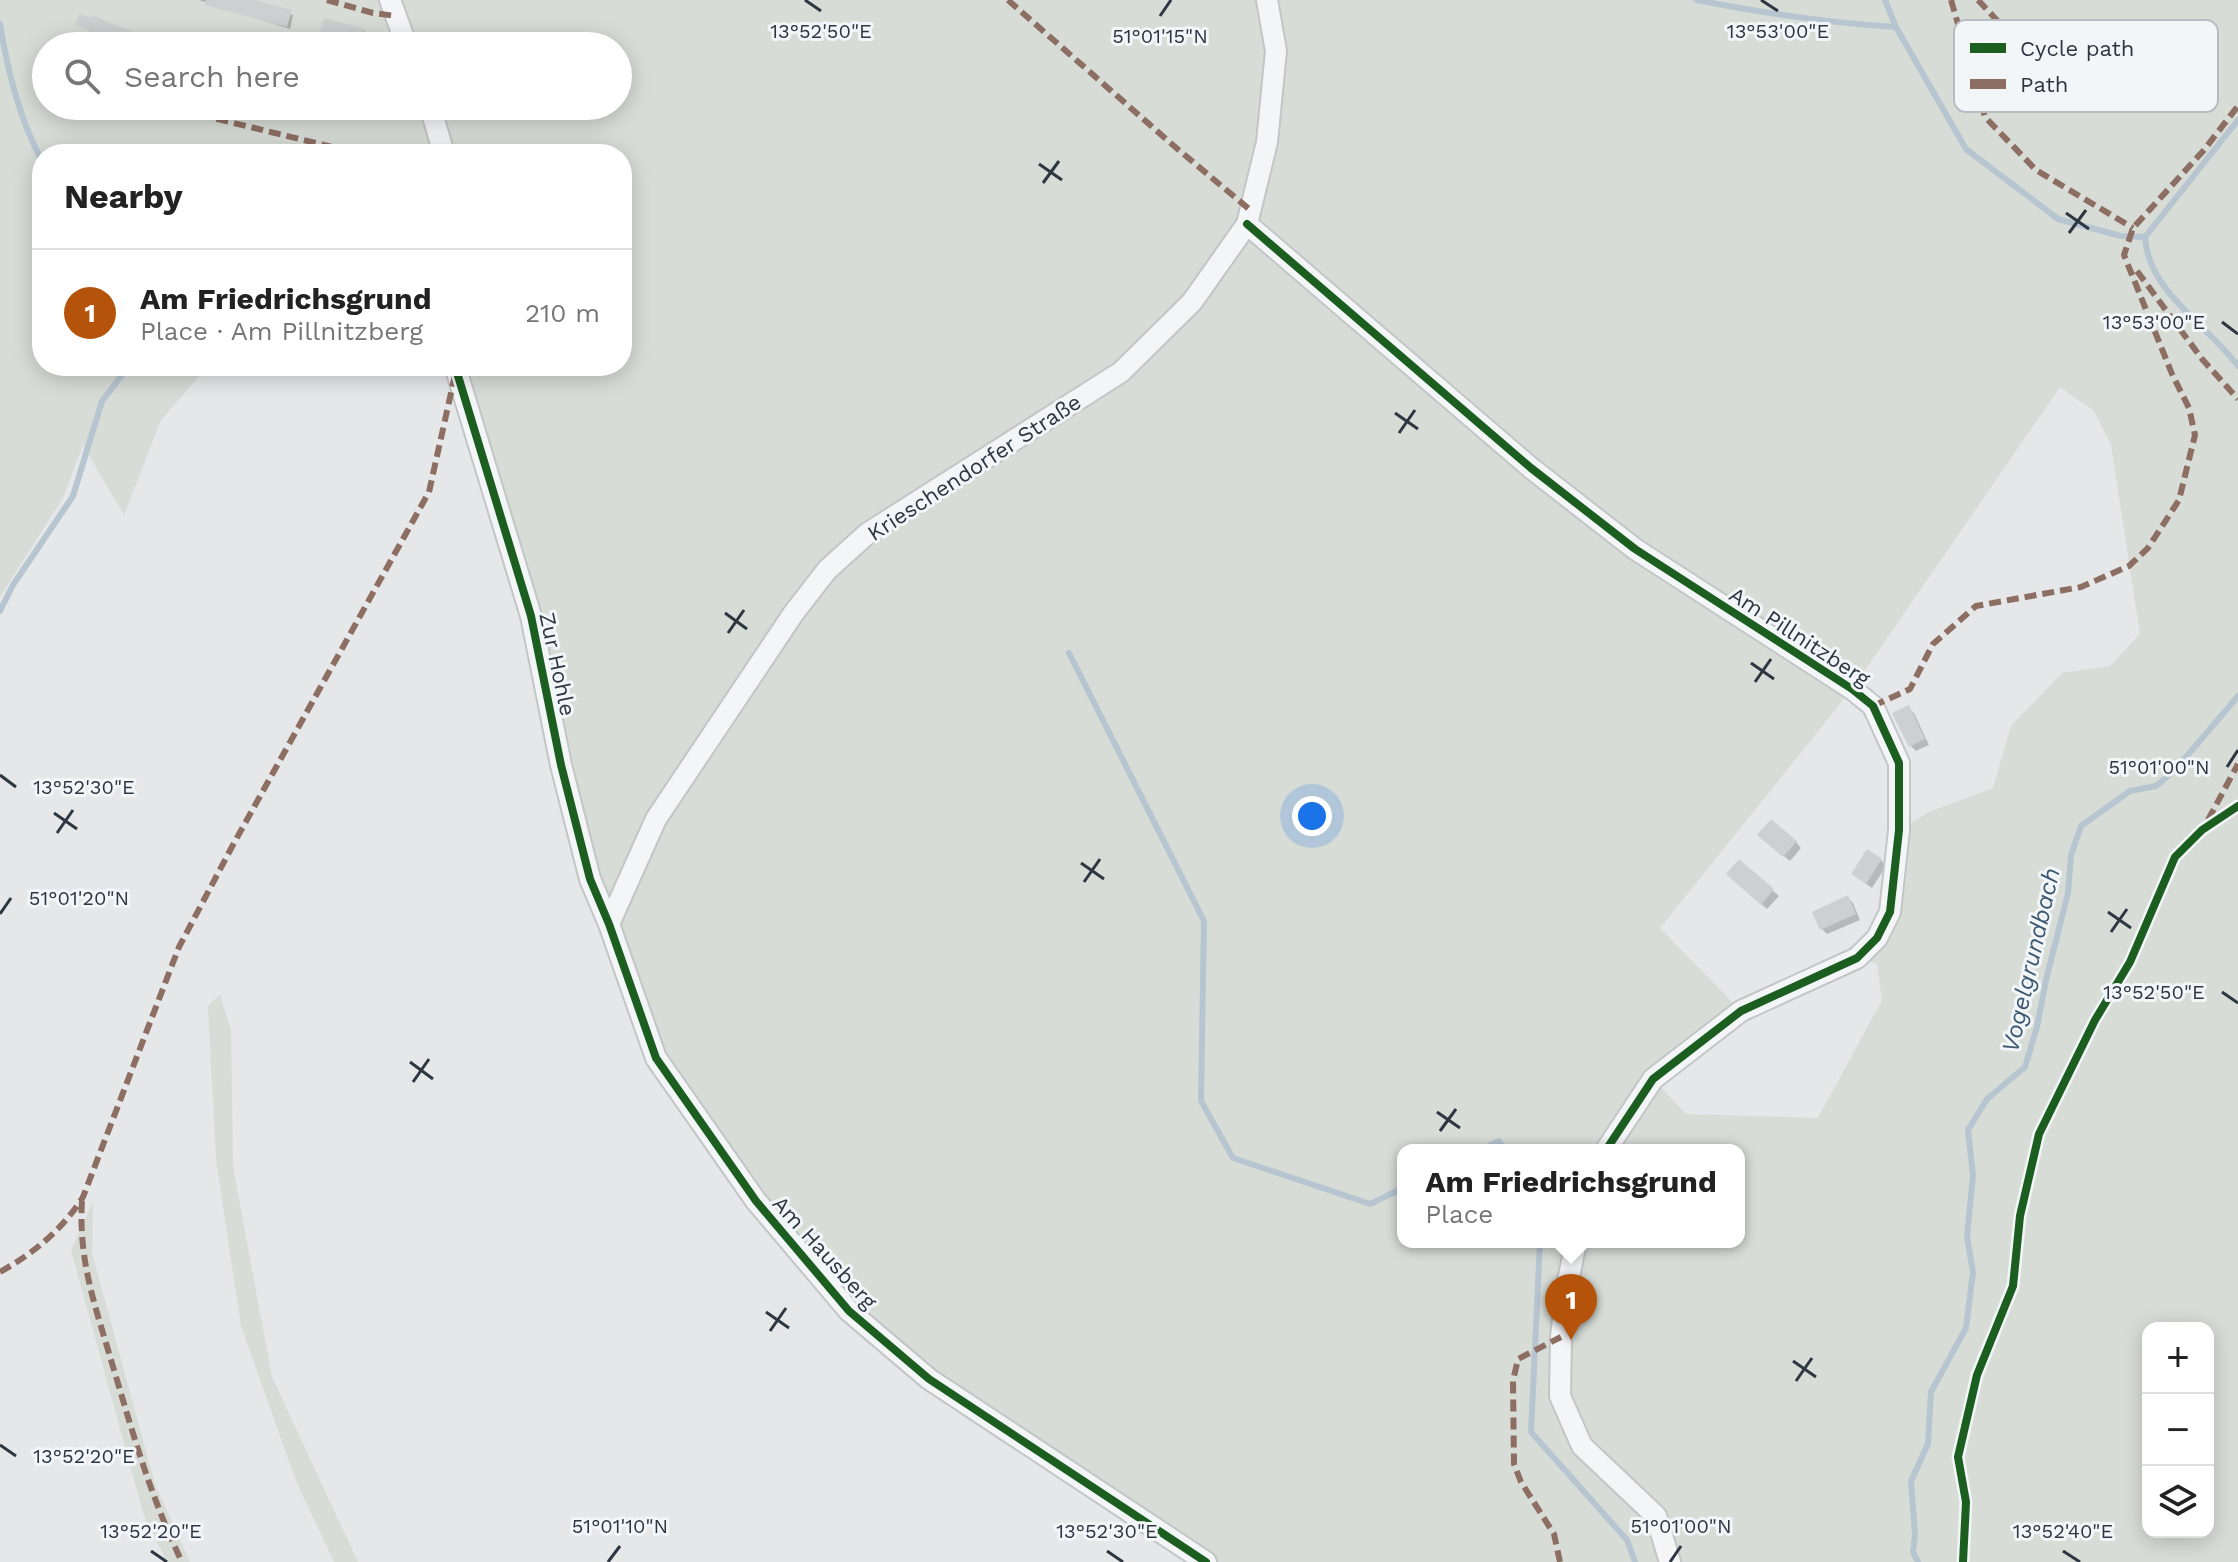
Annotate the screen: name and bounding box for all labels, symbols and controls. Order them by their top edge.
text: 13°52'50"E [770,19,872,43]
text: 13°53'00"E [1727,19,1829,43]
legend [1954,20,2218,112]
text: 51°01'15"N [1112,24,1208,48]
search box [32,32,632,120]
text: Cycle path [2020,36,2134,61]
icon: search [60,54,104,98]
text: Search here [124,59,300,94]
text: Path [2020,72,2068,97]
text: Nearby [64,176,183,216]
text: Am Friedrichsgrund [140,281,432,316]
text: 1 [84,298,96,328]
text: 210 m [525,298,600,328]
text: 13°53'00"E [2103,310,2205,334]
text: Place · Am Pillnitzberg [140,316,423,346]
street label: Krieschendorfer Straße [863,389,1086,546]
street label: Am Pillnitzberg [1725,582,1875,691]
street label: Zur Hohle [534,610,581,718]
text: 51°01'00"N [2108,755,2210,779]
text: 13°52'30"E [33,775,135,799]
your location [1292,796,1332,836]
water label: Vogelgrundbach [1996,865,2066,1055]
text: 51°01'20"N [29,886,129,910]
text: 13°52'50"E [2103,980,2205,1004]
popup [1397,1144,1745,1248]
text: Am Friedrichsgrund [1425,1164,1717,1199]
street label: Am Hausberg [767,1191,882,1314]
text: Place [1425,1199,1493,1229]
pin: 1 [1545,1274,1597,1340]
map controls [2142,1322,2214,1538]
button: + [2142,1322,2214,1394]
button: − [2142,1394,2214,1466]
text: 13°52'20"E [33,1444,135,1468]
button: layers [2142,1466,2214,1538]
text: 51°01'10"N [572,1514,668,1538]
text: 51°01'00"N [1630,1514,1732,1538]
text: 13°52'20"E [100,1519,202,1543]
text: 13°52'30"E [1056,1519,1158,1543]
text: 13°52'40"E [2013,1519,2113,1543]

